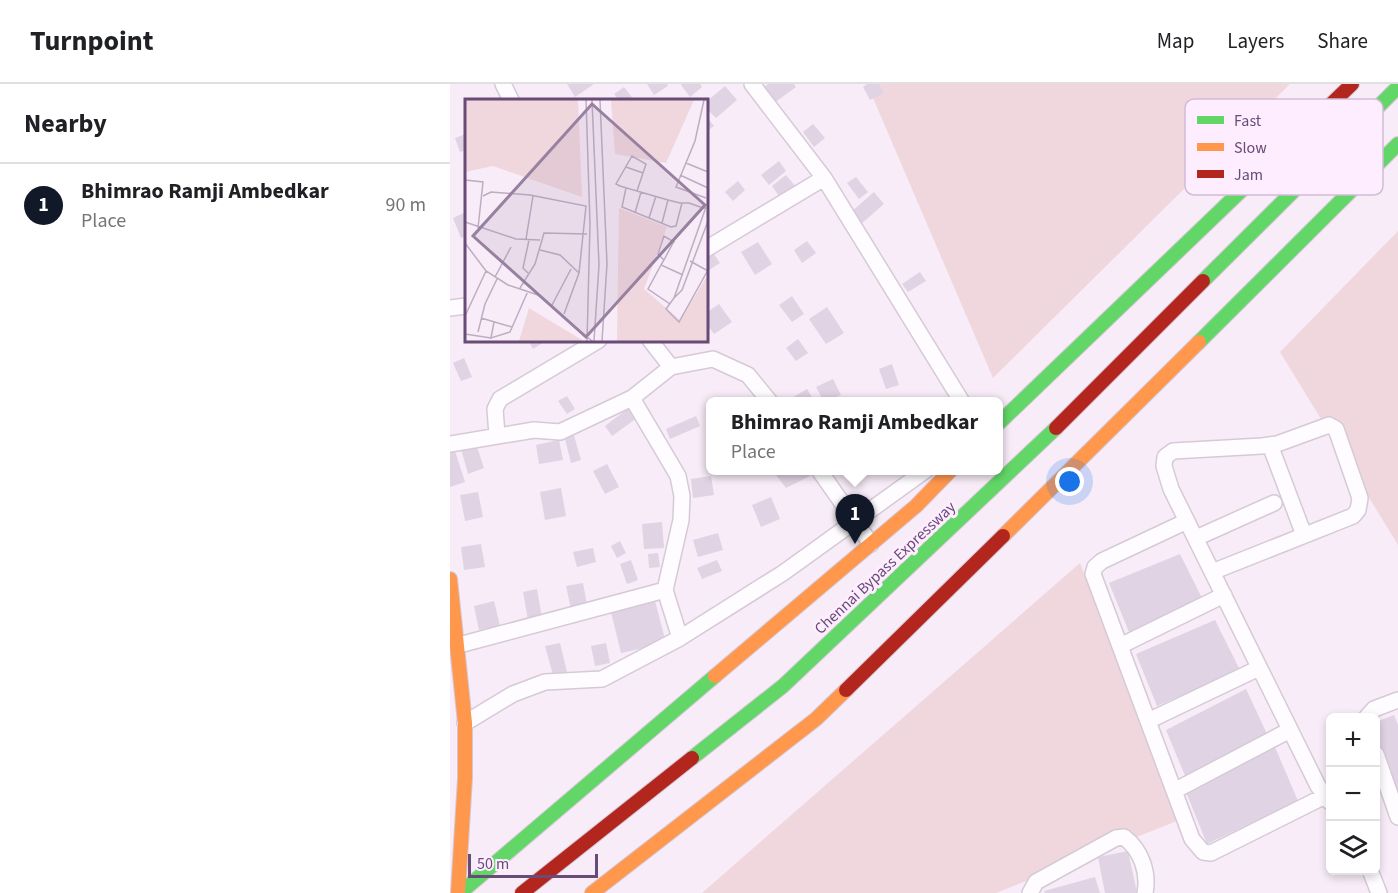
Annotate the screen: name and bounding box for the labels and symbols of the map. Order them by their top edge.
inset map [465,99,708,342]
legend [1185,99,1383,195]
text: Fast [1234,110,1262,132]
text: Slow [1234,137,1267,159]
text: Jam [1234,164,1263,186]
your location [1055,467,1084,496]
pin: 1 [836,494,874,544]
street label: Chennai Bypass Expressway [809,496,961,639]
scale bar [468,851,598,878]

